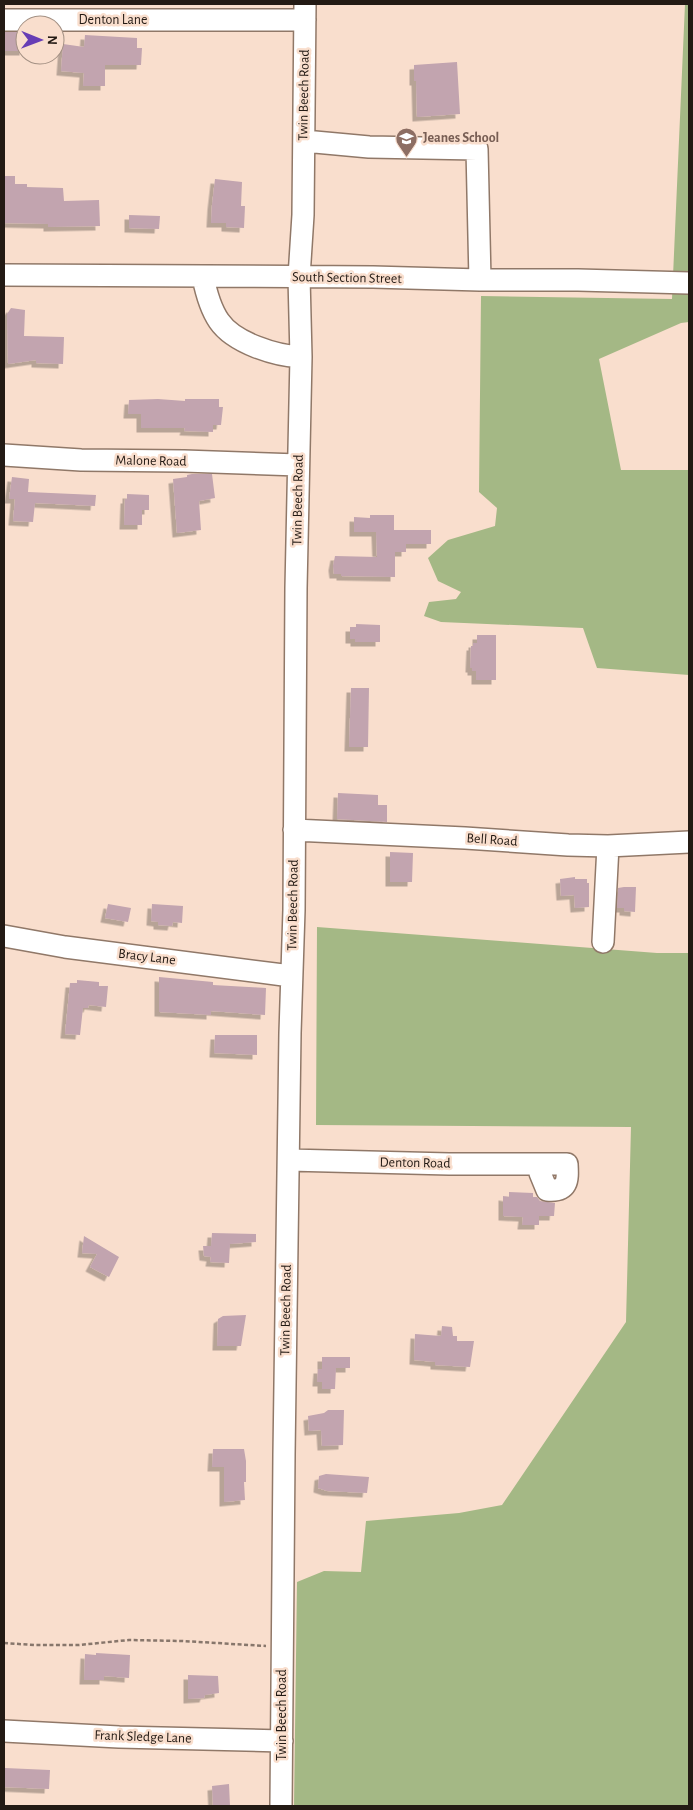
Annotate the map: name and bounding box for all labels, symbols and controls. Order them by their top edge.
street label: Denton Lane [78,13,148,27]
north arrow [15,15,65,65]
text: N [45,35,59,45]
street label: Twin Beech Road [296,49,312,141]
school or university icon: Jeanes School [395,126,419,157]
place label: Jeanes School [423,131,499,145]
street label: South Section Street [292,270,402,286]
street label: Malone Road [115,453,187,469]
street label: Twin Beech Road [290,454,306,546]
street label: Bell Road [466,831,518,849]
street label: Twin Beech Road [285,859,301,951]
street label: Bracy Lane [117,947,177,967]
street label: Denton Road [379,1155,451,1171]
street label: Twin Beech Road [278,1264,294,1356]
street label: Twin Beech Road [275,1669,289,1761]
street label: Frank Sledge Lane [94,1728,192,1746]

